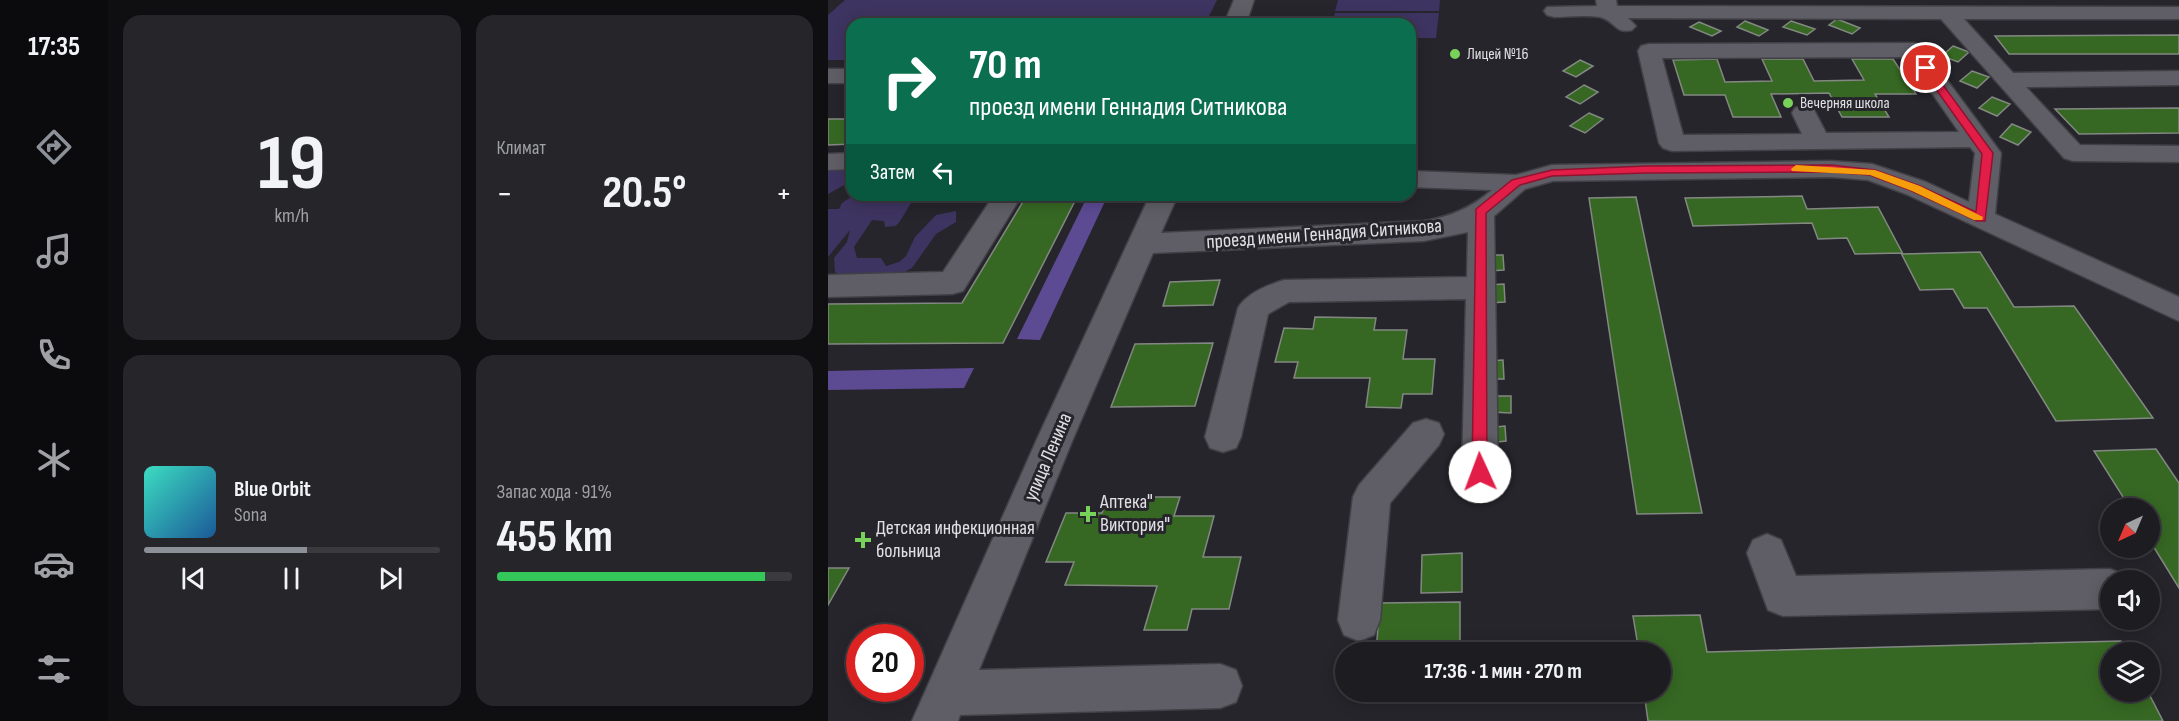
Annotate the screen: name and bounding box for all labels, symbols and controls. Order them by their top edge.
text: 17:35 [28,31,80,63]
text: 70 m [969,40,1042,91]
icon: right [870,42,948,120]
pin [1900,42,1951,93]
place label: Лицей №16 [1467,45,1528,64]
marker: Лицей №16 [1448,47,1462,61]
icon: arrive [1909,51,1942,84]
text: проезд имени Геннадия Ситникова [969,91,1288,123]
place label: Вечерняя школа [1800,94,1890,113]
marker: Вечерняя школа [1781,96,1795,110]
text: 19 [258,118,326,211]
icon: directions [33,126,75,168]
text: Климат [497,136,546,160]
icon: left [927,156,960,189]
text: Затем [870,159,915,186]
text: 20.5° [602,166,686,221]
text: − [497,174,513,214]
text: + [776,174,792,214]
text: km/h [274,204,309,228]
street label: проезд имени Геннадия Ситникова [1205,214,1443,254]
icon: music [33,230,75,272]
icon: phone [33,334,75,376]
street label: улица Ленина [1019,409,1077,505]
icon: climate [33,439,75,481]
position arrow [1448,440,1512,504]
text: Blue Orbit [234,476,311,503]
text: Запас хода · 91% [497,480,612,504]
place label: Аптека" Виктория" [1099,490,1170,537]
north arrow [2100,498,2160,558]
map controls [2100,498,2160,702]
text: Sona [234,503,267,527]
marker: Аптека" Виктория" [1081,507,1095,521]
text: 455 km [497,510,613,565]
place label: Детская инфекционная больница [876,516,1035,563]
marker: Детская инфекционная больница [854,531,872,549]
icon: car [33,543,75,585]
icon: previous [177,562,210,595]
icon: pause [275,562,308,595]
icon: next [374,562,407,595]
button: sound [2100,570,2160,630]
speed limit sign: 20 [846,624,924,702]
button: layers [2100,642,2160,702]
icon: filters [33,648,75,690]
text: 17:36 · 1 мин · 270 m [1424,658,1582,685]

